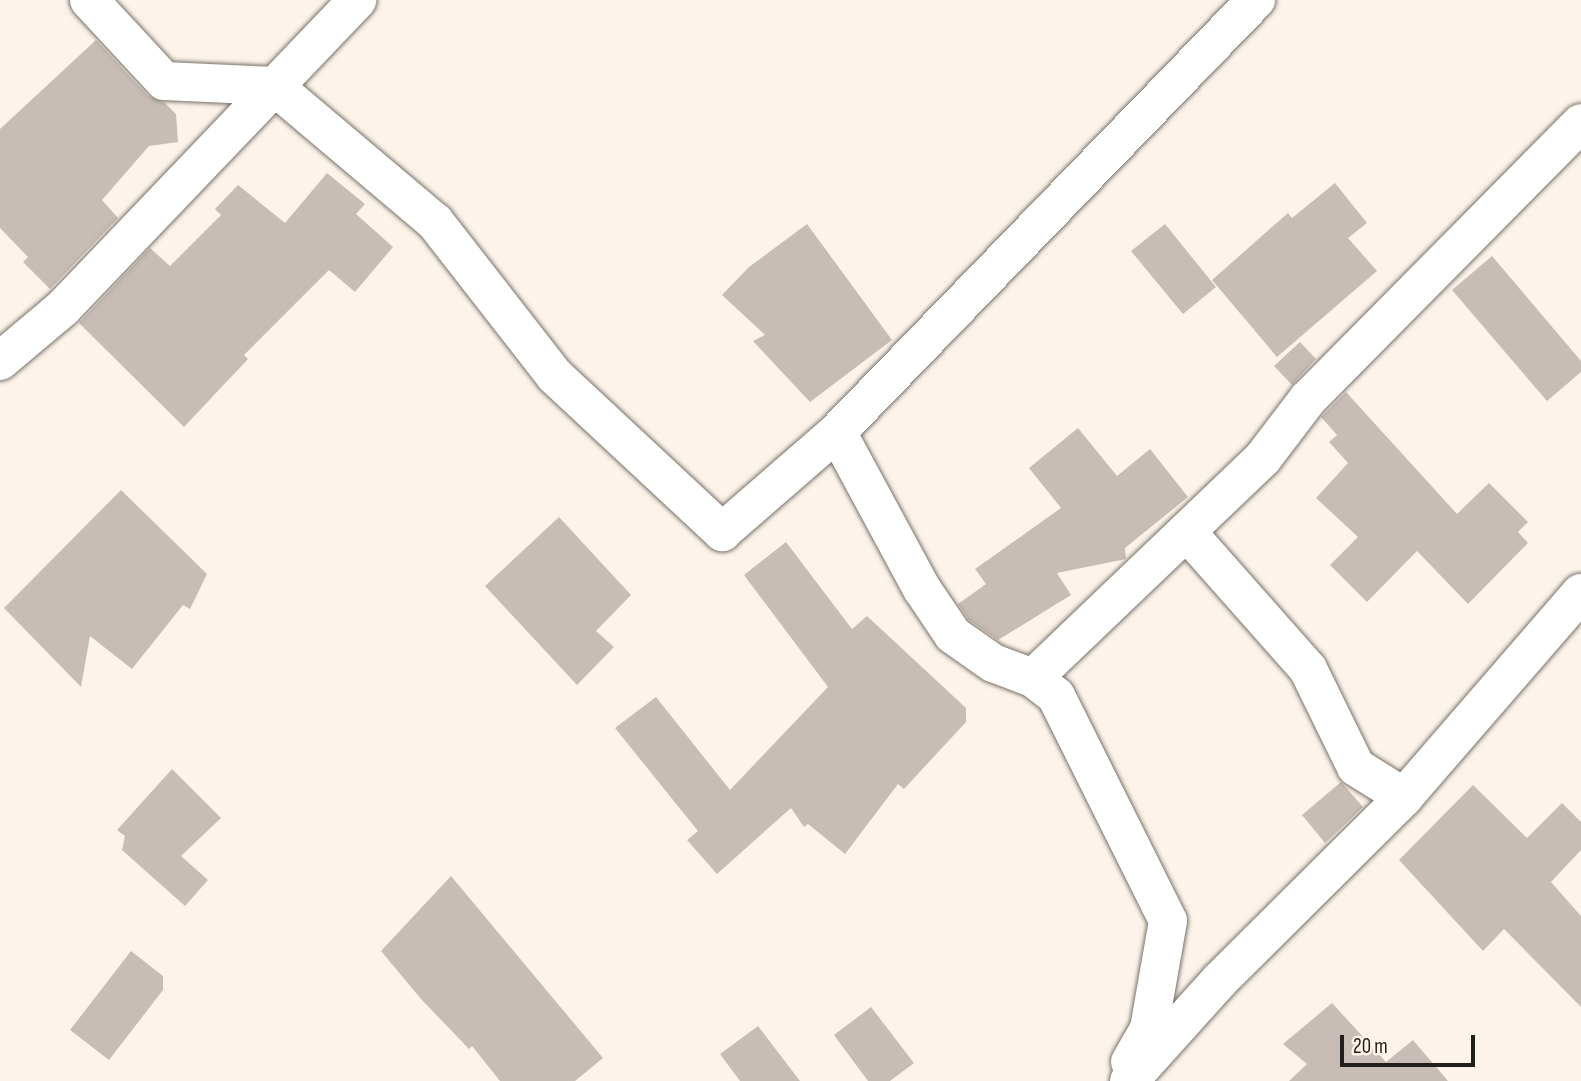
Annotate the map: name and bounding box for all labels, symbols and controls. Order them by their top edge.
scale bar [1343,1021,1478,1066]
text: 20 m [1353,1034,1388,1059]

